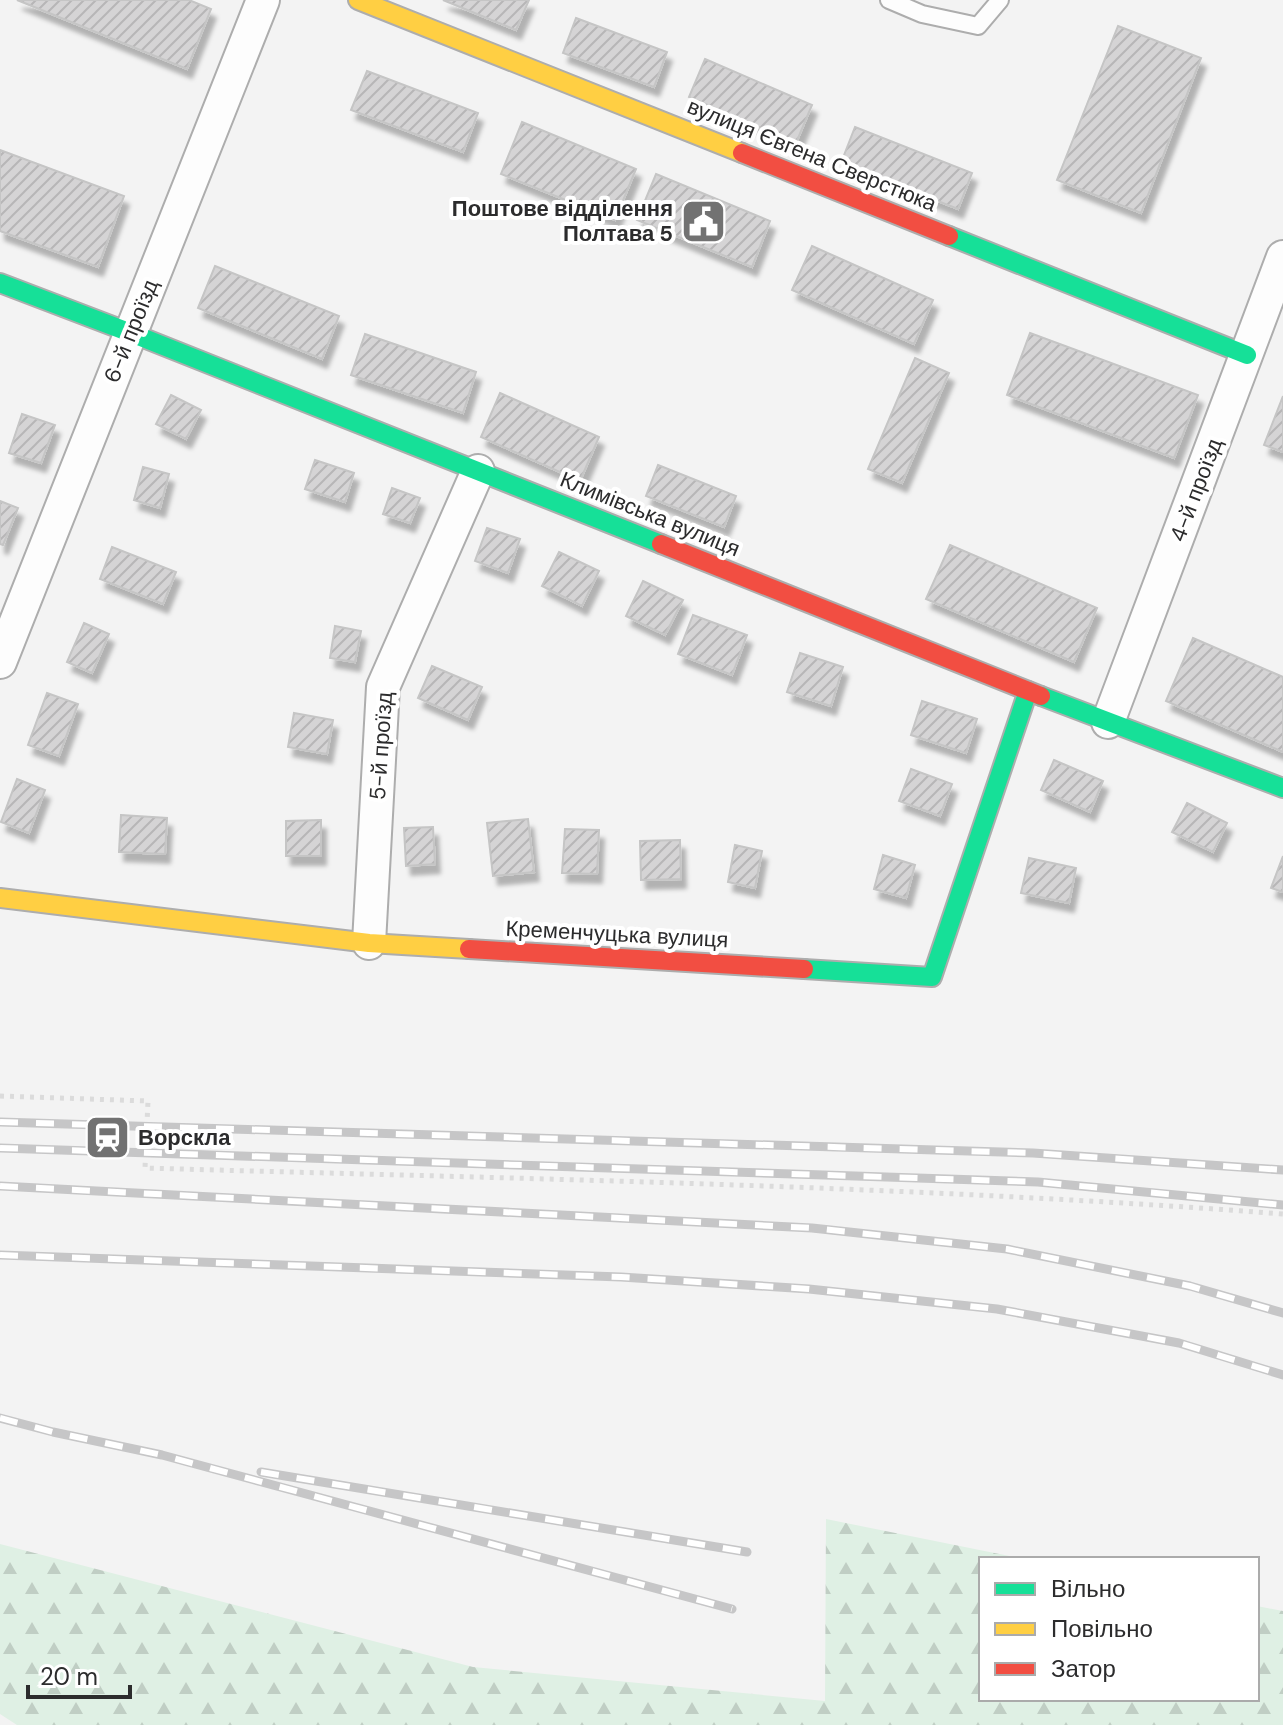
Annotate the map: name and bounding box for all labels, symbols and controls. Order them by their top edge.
street label: вулиця Євгена Сверстюка [683,92,942,219]
place label: Поштове відділення Полтава 5 [452,194,673,248]
public building icon: Поштове відділення Полтава 5 [680,197,728,245]
street label: 6-й проїзд [97,275,165,387]
street label: 4-й проїзд [1163,434,1229,546]
street label: Климівська вулиця [556,465,744,563]
street label: 5-й проїзд [363,691,399,801]
street label: Кременчуцька вулиця [505,914,729,954]
station icon: Ворскла [83,1113,131,1161]
place label: Ворскла [138,1123,231,1152]
legend [979,1557,1259,1701]
text: Вільно [1051,1573,1125,1604]
text: Повільно [1051,1613,1153,1644]
scale bar [28,1649,130,1699]
text: Затор [1051,1653,1116,1684]
text: 20 m [40,1661,98,1692]

